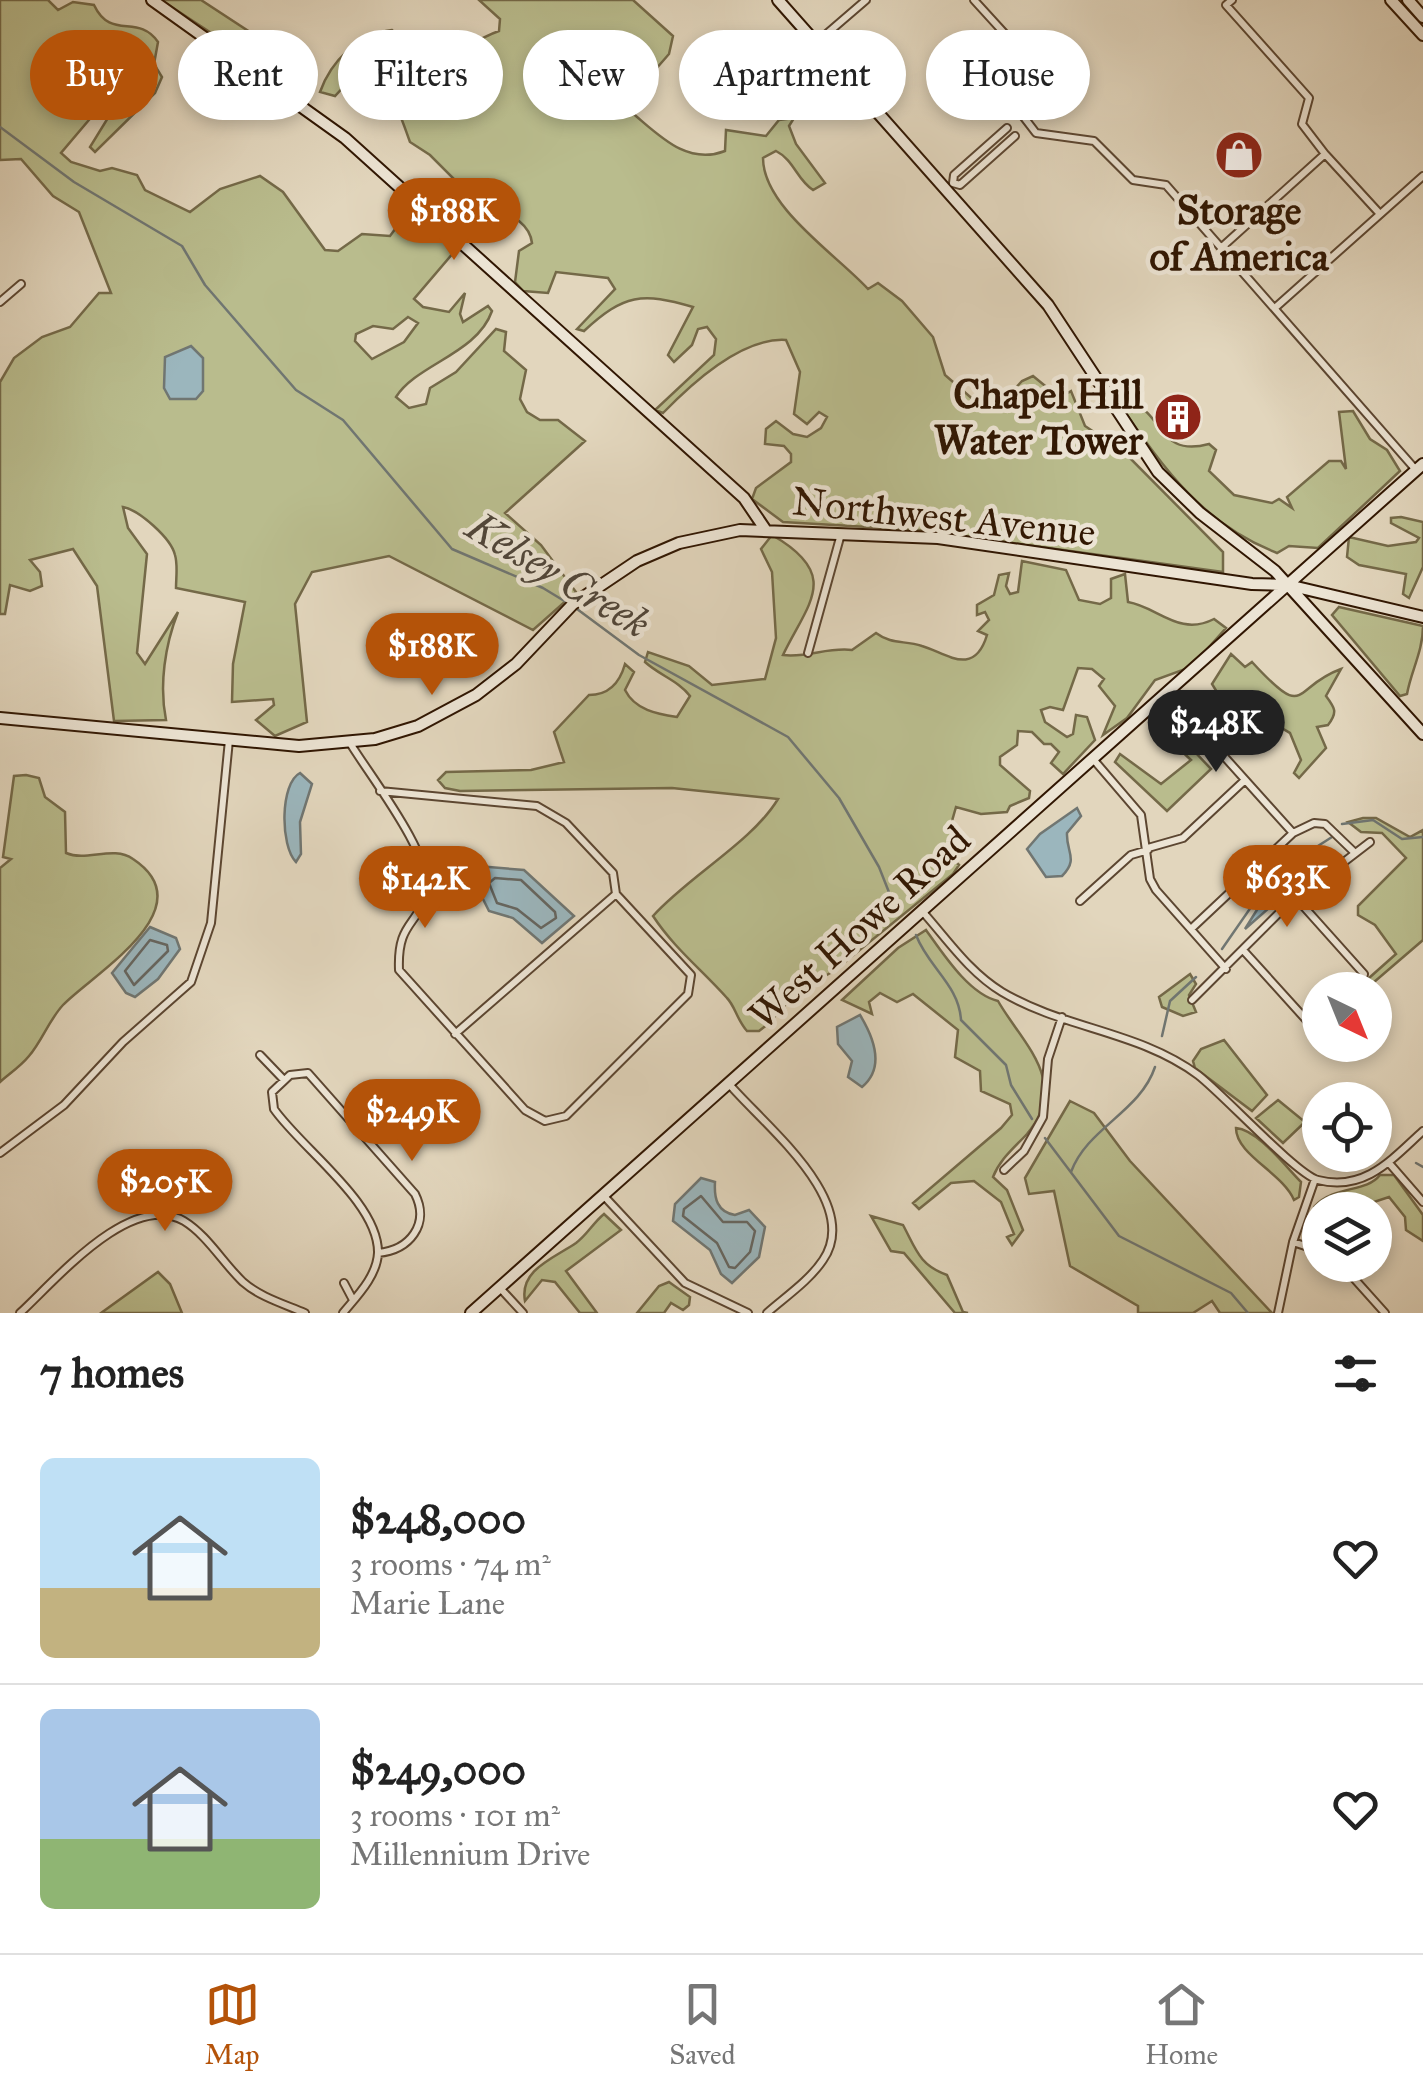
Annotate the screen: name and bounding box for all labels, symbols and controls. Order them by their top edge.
chip: Buy [30,30,158,120]
chip: Rent [178,30,318,120]
chip: Filters [338,30,503,120]
chip: New [523,30,659,120]
chip: Apartment [679,30,906,120]
chip: House [926,30,1090,120]
shop icon: Storage of America [1213,129,1265,181]
pin: $188K [384,178,524,263]
place label: Storage of America [1149,186,1330,281]
text: $188K [410,191,498,230]
place label: Chapel Hill Water Tower [934,370,1144,465]
building icon: Chapel Hill Water Tower [1152,391,1204,443]
street label: Northwest Avenue [790,476,1098,557]
water label: Kelsey Creek [456,499,660,650]
pin: $188K [362,613,502,698]
text: $188K [388,626,476,665]
pin: $248K [1146,690,1286,775]
text: $248K [1170,703,1262,742]
street label: West Howe Road [738,815,980,1040]
pin: $633K [1217,845,1357,930]
pin: $142K [355,846,495,931]
text: $633K [1245,858,1329,897]
text: $142K [381,859,469,898]
north arrow [1302,972,1392,1062]
map controls [1302,972,1392,1282]
pin: $249K [342,1079,482,1164]
button: locate [1302,1082,1392,1172]
text: $249K [366,1092,458,1131]
pin: $205K [95,1149,235,1234]
text: $205K [119,1162,211,1201]
button: layers [1302,1192,1392,1282]
icon: filters [1328,1346,1383,1401]
text: 7 homes [40,1347,184,1399]
text: $248,000 [350,1493,526,1545]
icon: home [120,1498,240,1618]
icon: heart [1328,1531,1383,1586]
text: 3 rooms · 74 m² [350,1545,551,1584]
text: Marie Lane [350,1584,505,1623]
text: $249,000 [350,1744,526,1796]
icon: home [120,1749,240,1869]
icon: heart [1328,1782,1383,1837]
text: 3 rooms · 101 m² [350,1796,560,1835]
text: Millennium Drive [350,1835,590,1874]
tab: Map [205,1977,260,2072]
tab: Saved [669,1977,736,2072]
tab: Home [1145,1977,1218,2072]

